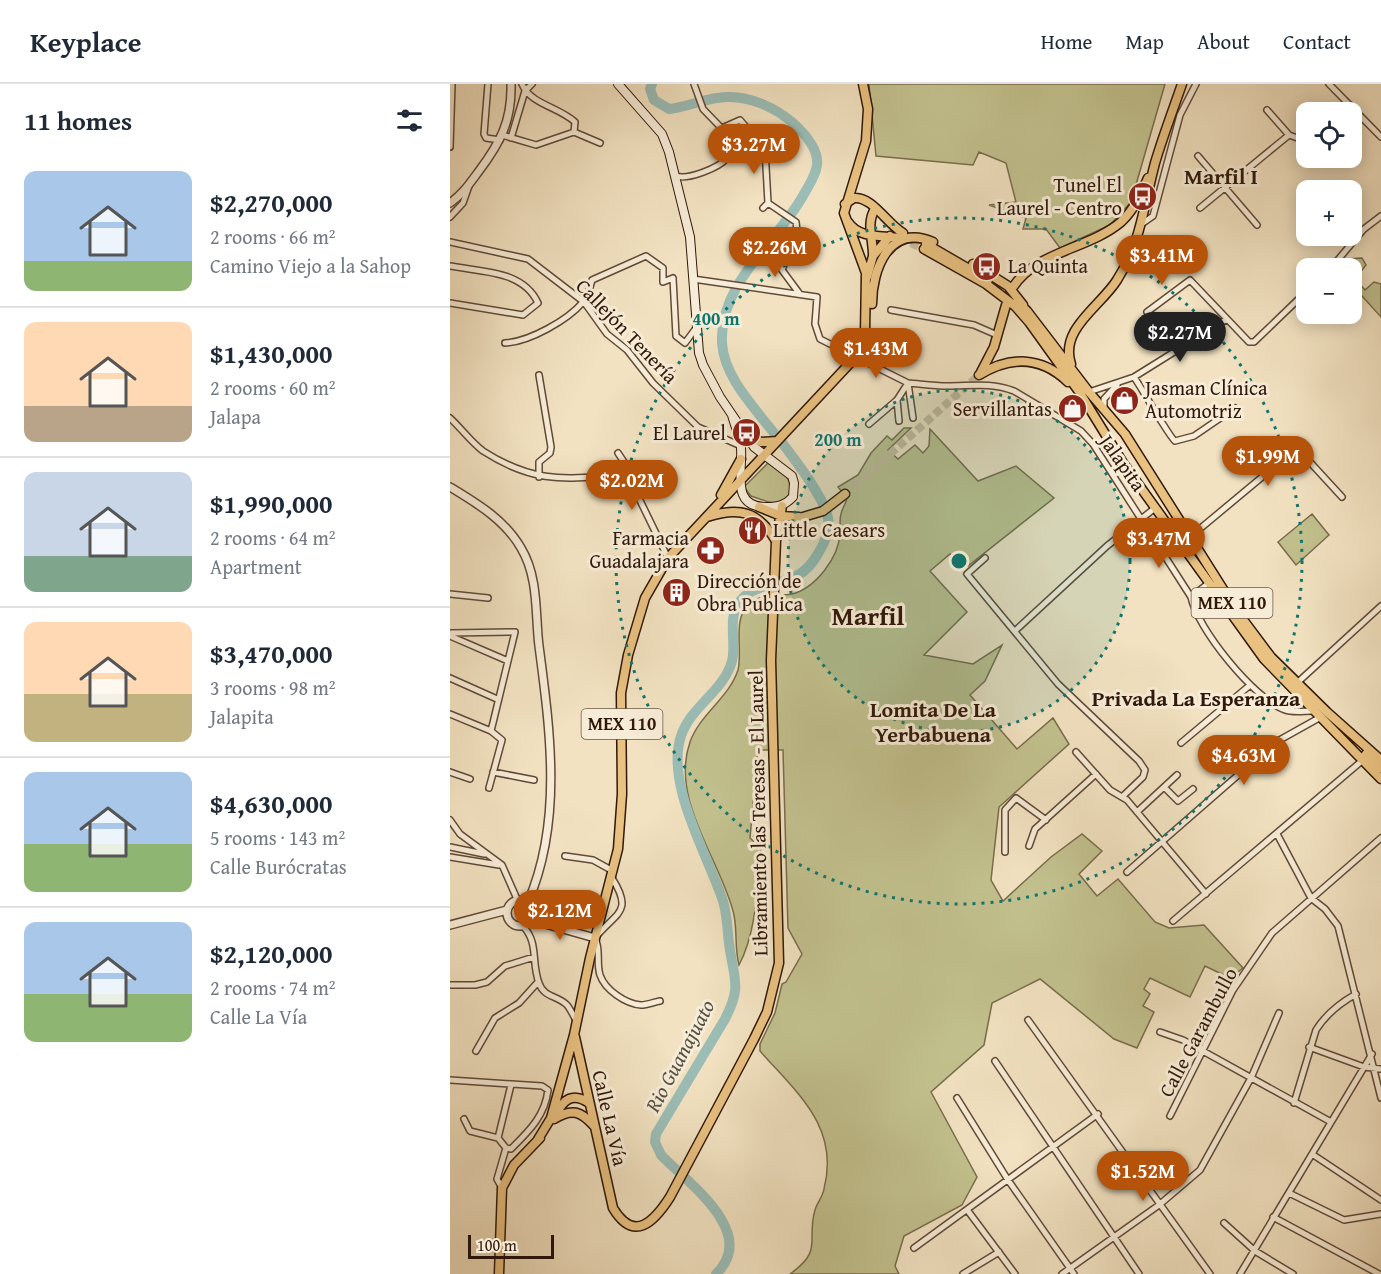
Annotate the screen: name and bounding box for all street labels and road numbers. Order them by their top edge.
street label: Callejón Tenería [570,272,685,390]
street label: Jalapita [1092,426,1154,498]
road number: MEX 110 [1192,588,1272,618]
street label: Libramiento las Teresas - El Laurel [740,669,774,956]
road number: MEX 110 [582,709,663,739]
street label: Calle Garambullo [1151,962,1244,1102]
street label: Calle La Vía [585,1067,636,1169]

